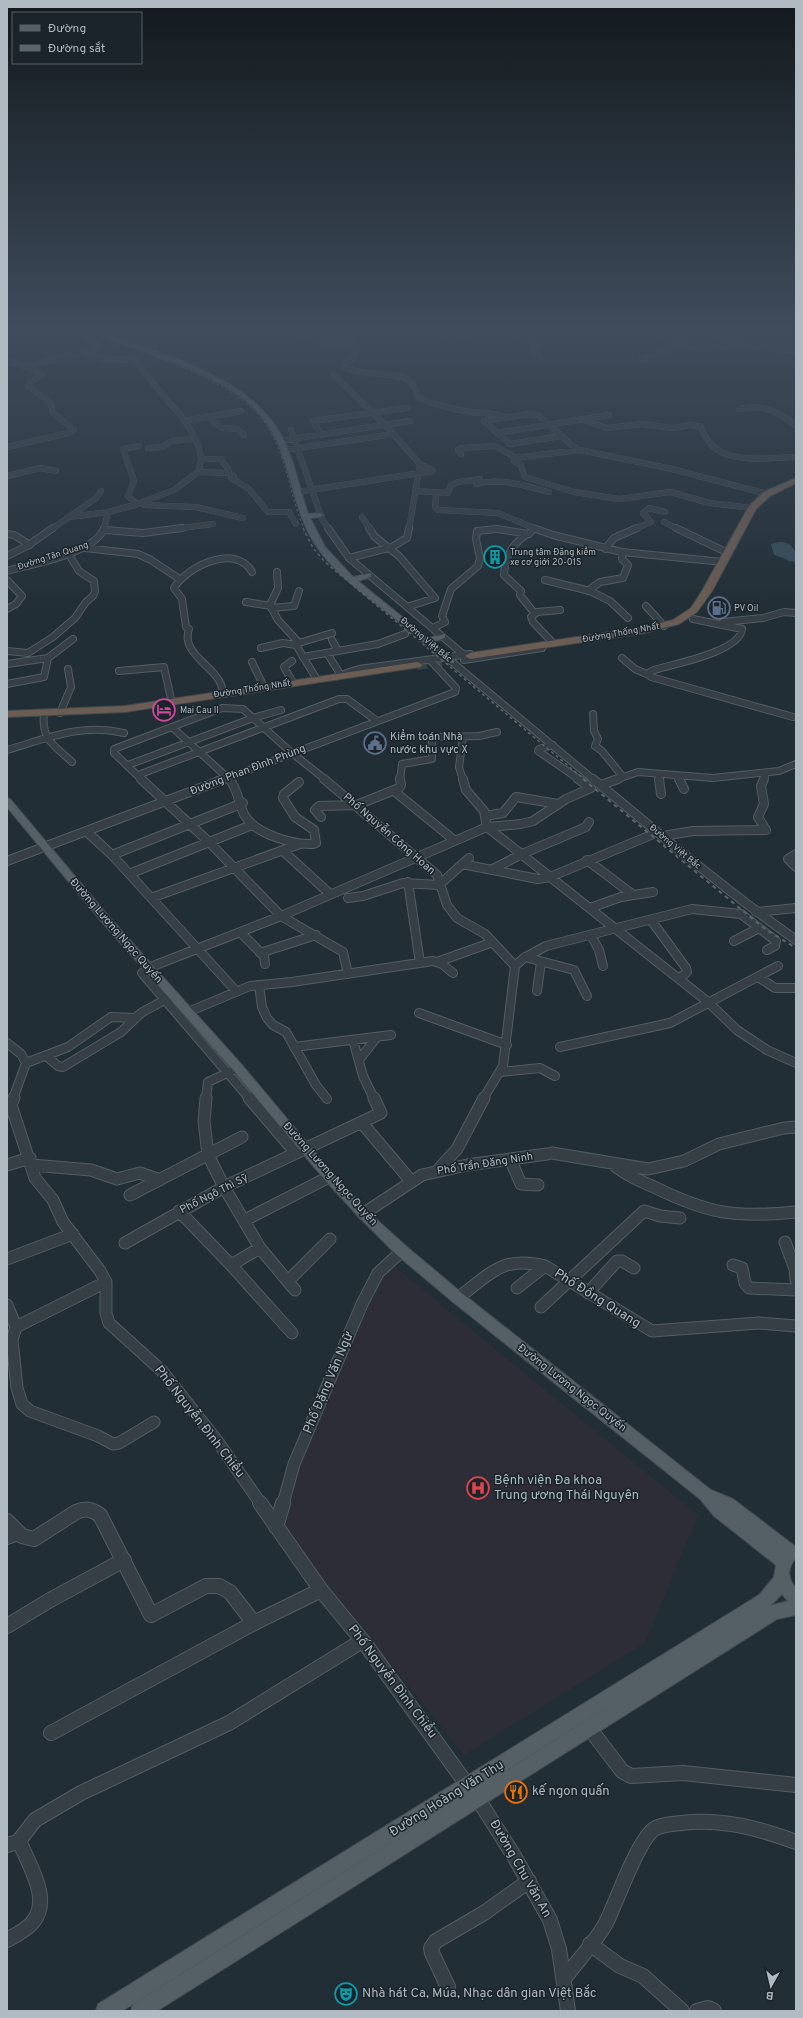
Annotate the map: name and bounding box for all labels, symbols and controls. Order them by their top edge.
legend [12,12,142,64]
text: Đường [48,21,86,37]
text: Đường sắt [48,41,105,57]
street label: Đường Tân Quang [16,539,90,573]
building icon: Trung tâm Đăng kiểm xe cơ giới 20-01S [482,544,508,570]
place label: Trung tâm Đăng kiểm xe cơ giới 20-01S [510,546,596,568]
fuel station icon: PV Oil [706,595,732,621]
place label: PV Oil [734,603,758,614]
street label: Đường Việt Bắc [398,614,455,665]
street label: Đường Thống Nhất [581,620,660,645]
street label: Đường Thống Nhất [212,676,291,701]
hotel icon: Mai Cau II [151,697,177,723]
place label: Mai Cau II [180,705,219,716]
place label: Kiểm toán Nhà nước khu vực X [390,729,468,757]
public building icon: Kiểm toán Nhà nước khu vực X [362,730,388,756]
street label: Đường Phan Đình Phùng [188,741,308,799]
street label: Phố Nguyễn Công Hoan [340,789,439,878]
street label: Đường Việt Bắc [647,821,704,872]
street label: Đường Lương Ngọc Quyến [67,876,165,986]
street label: Đường Lương Ngọc Quyến [280,1119,380,1229]
street label: Phố Trần Đăng Ninh [436,1149,534,1179]
street label: Phố Ngô Thì Sỹ [178,1171,251,1217]
street label: Phố Đồng Quang [551,1265,644,1332]
street label: Phố Đặng Văn Ngữ [299,1329,358,1436]
street label: Đường Lương Ngọc Quyến [515,1341,629,1435]
street label: Phố Nguyễn Đình Chiểu [150,1362,249,1481]
place label: Bệnh viện Đa khoa Trung ương Thái Nguyên [494,1473,639,1504]
hospital icon: Bệnh viện Đa khoa Trung ương Thái Nguyên [465,1475,491,1501]
street label: Phố Nguyễn Đình Chiểu [344,1621,441,1742]
street label: Đường Hoàng Văn Thụ [387,1757,507,1841]
restaurant icon: kế ngon quấn [503,1779,529,1805]
place label: kế ngon quấn [532,1783,610,1800]
street label: Đường Chu Văn An [485,1817,555,1921]
north arrow [751,1966,791,2006]
theatre icon: Nhà hát Ca, Múa, Nhạc dân gian Việt Bắc [333,1981,359,2007]
place label: Nhà hát Ca, Múa, Nhạc dân gian Việt Bắc [362,1984,597,2002]
text: B [765,1987,774,2002]

